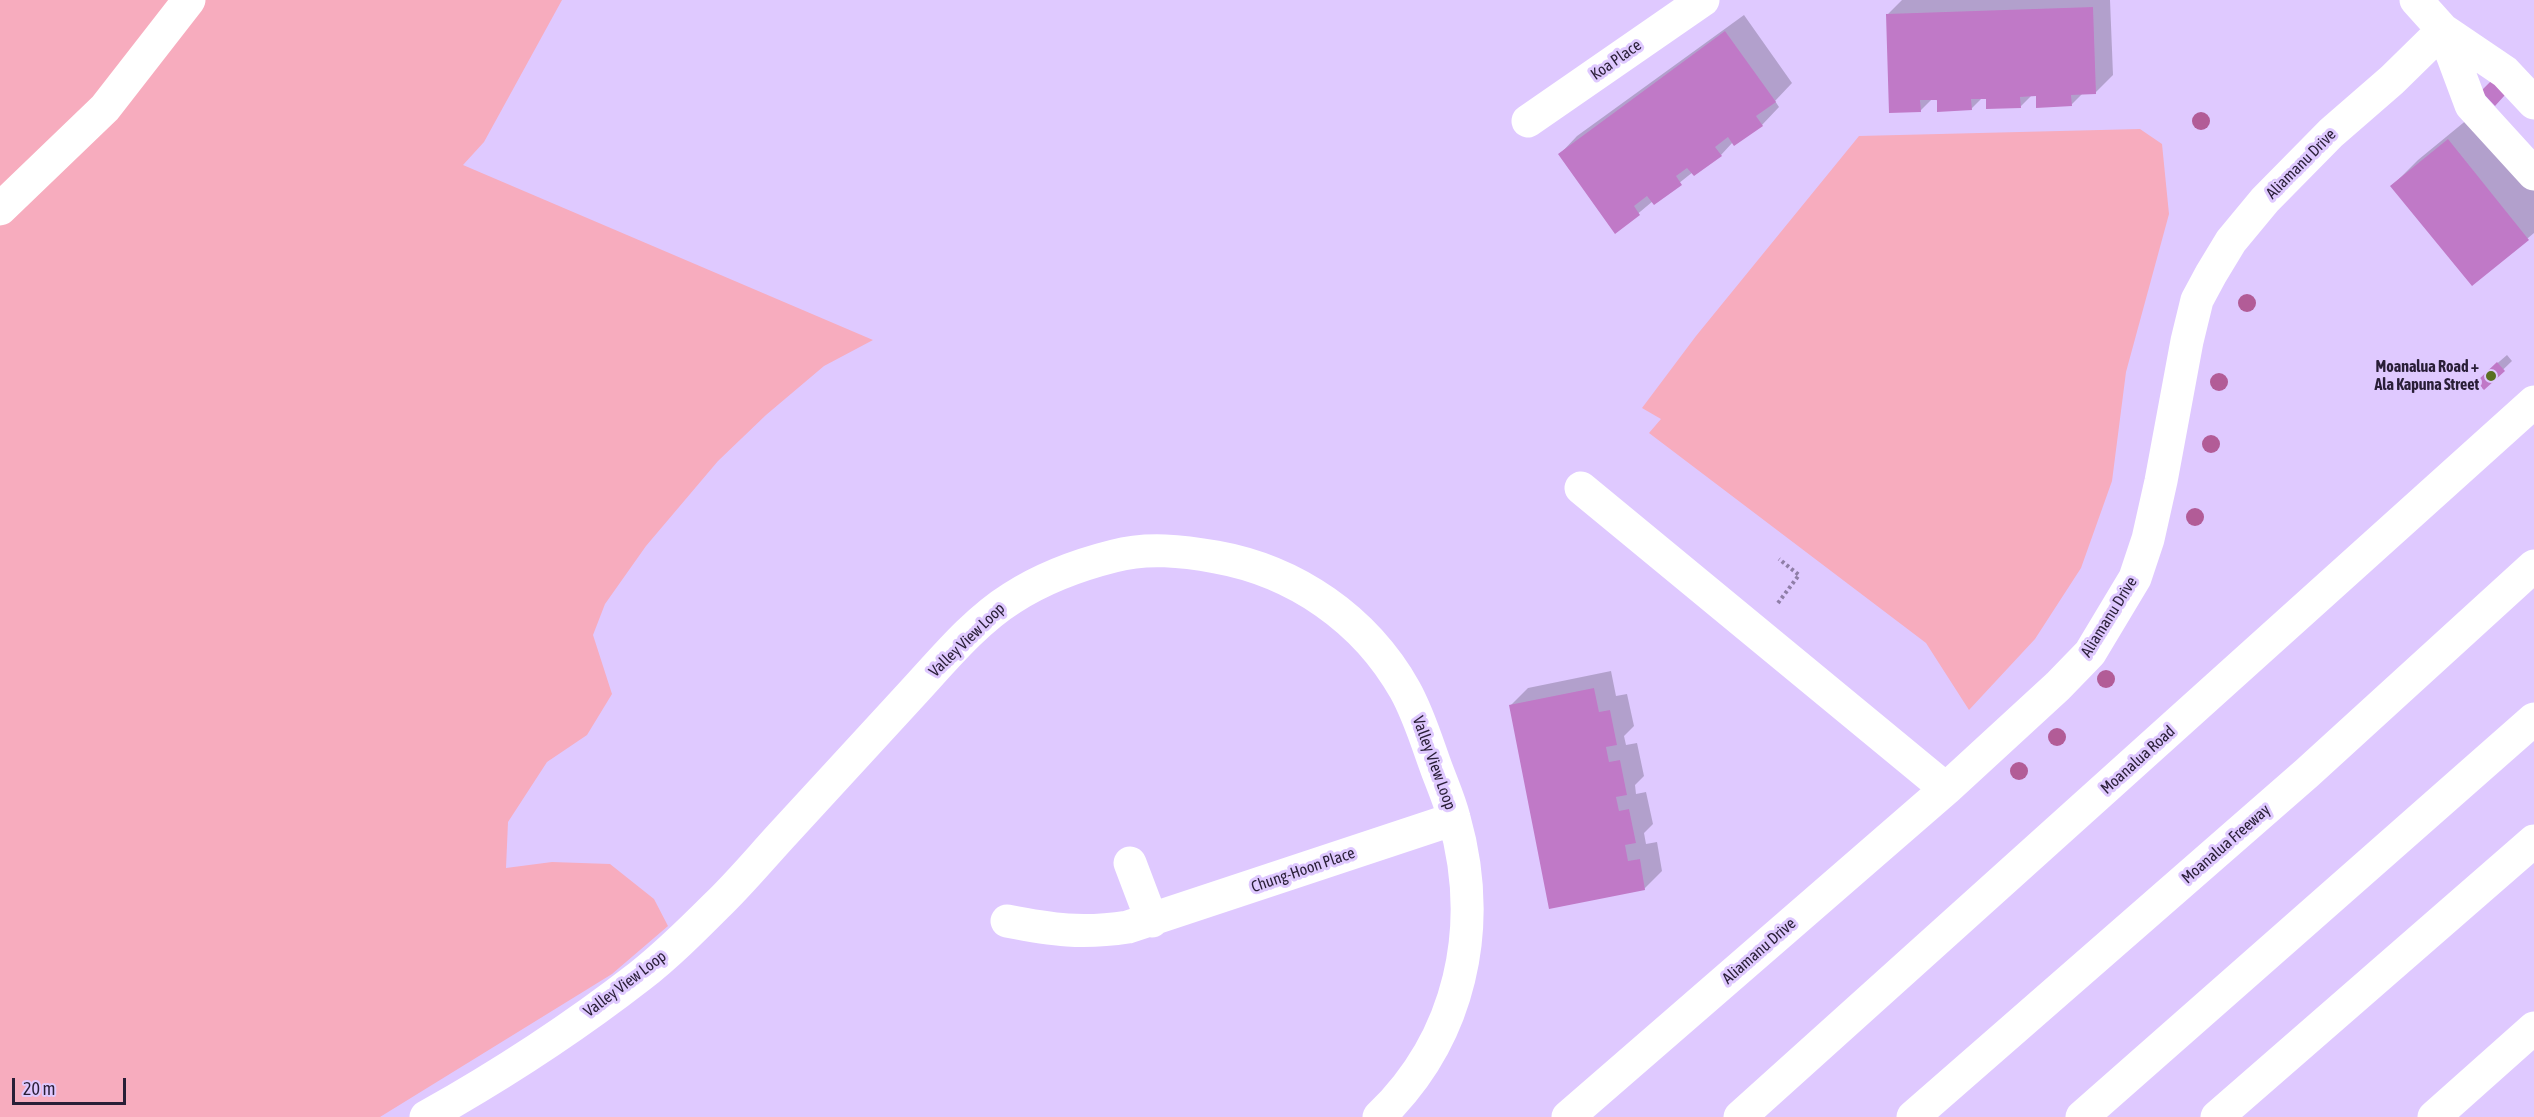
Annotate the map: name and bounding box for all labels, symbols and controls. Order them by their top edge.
street label: Koa Place [1587,36,1645,84]
street label: Aliamanu Drive [2262,125,2340,203]
place label: Moanalua Road + Ala Kapuna Street [2375,357,2479,395]
marker: Moanalua Road + Ala Kapuna Street [2484,369,2498,383]
street label: Aliamanu Drive [2077,573,2141,661]
street label: Valley View Loop [925,599,1009,681]
street label: Valley View Loop [1408,714,1460,812]
street label: Moanalua Road [2097,722,2179,798]
street label: Moanalua Freeway [2178,800,2274,888]
street label: Chung-Hoon Place [1249,843,1357,897]
street label: Aliamanu Drive [1718,914,1800,988]
street label: Valley View Loop [580,947,670,1021]
scale bar [15,1066,129,1104]
text: 20 m [23,1078,55,1099]

